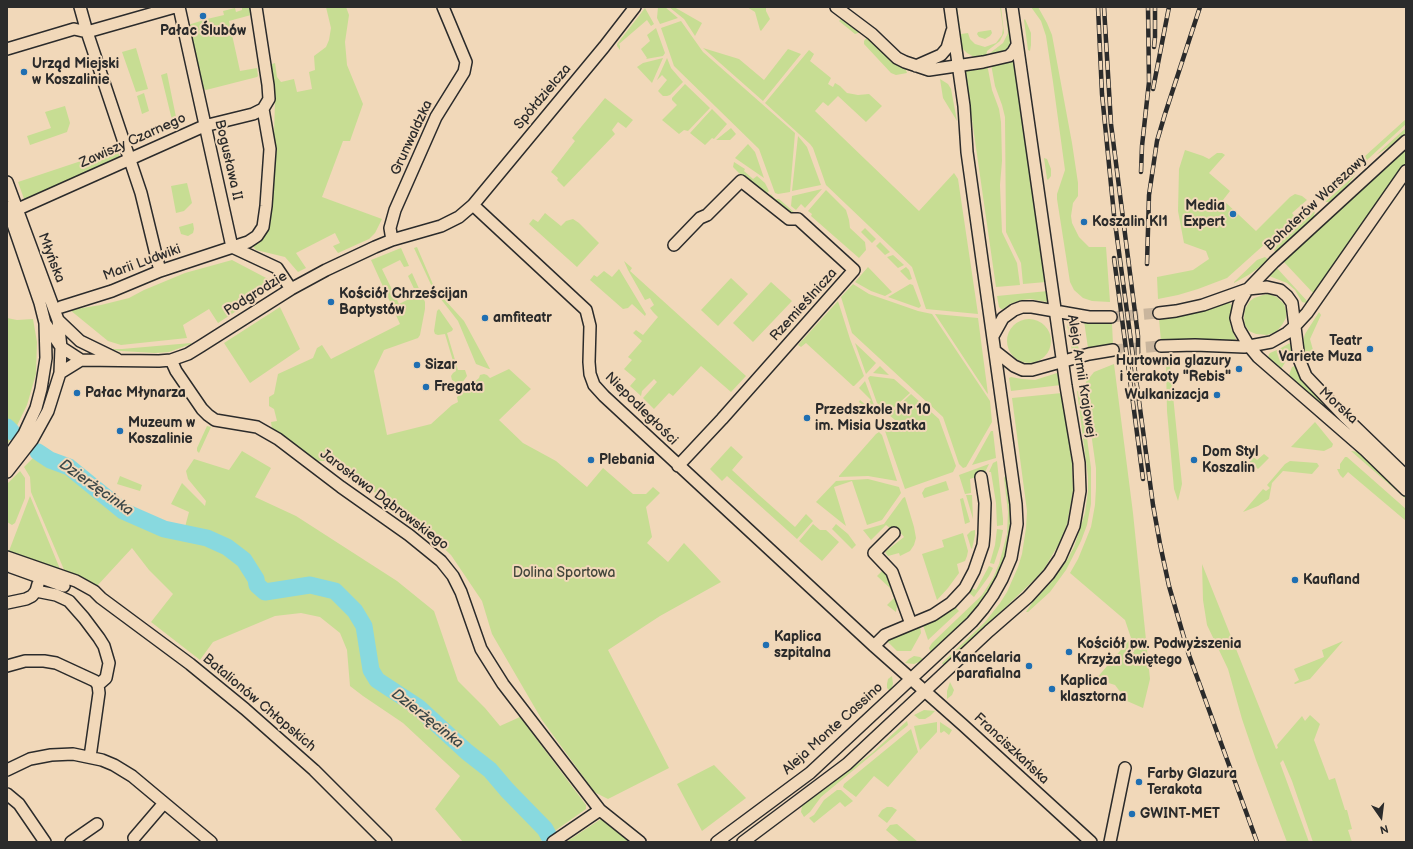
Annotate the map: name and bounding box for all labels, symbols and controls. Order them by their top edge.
marker: Pałac Ślubów [198,11,208,21]
place label: Pałac Ślubów [160,23,246,39]
place label: Urząd Miejski w Koszalinie [32,56,119,88]
street label: Spółdzielcza [511,61,575,133]
marker: Urząd Miejski w Koszalinie [19,67,29,77]
street label: Grunwaldzka [387,98,437,178]
street label: Zawiszy Czarnego [77,110,189,172]
street label: Bogusława II [211,118,245,202]
street label: Bohaterów Warszawy [1261,151,1371,255]
place label: Media Expert [1183,198,1225,230]
marker: Media Expert [1228,209,1238,219]
place label: Koszalin Kl1 [1092,214,1168,230]
marker: Koszalin Kl1 [1079,217,1089,227]
street label: Młyńska [34,231,68,285]
street label: Marii Ludwiki [101,241,183,285]
street label: Rzemieślnicza [767,265,841,345]
street label: Podgrodzie [221,268,291,320]
place label: Kościół Chrześcijan Baptystów [339,286,468,318]
marker: Kościół Chrześcijan Baptystów [326,297,336,307]
place label: amfiteatr [493,310,552,326]
marker: amfiteatr [480,313,490,323]
street label: Aleja Armii Krajowej [1063,313,1099,439]
place label: Teatr Variete Muza [1279,333,1362,366]
marker: Teatr Variete Muza [1365,344,1375,354]
place label: Hurtownia glazury i terakoty "Rebis" [1116,353,1231,386]
place label: Sizar [425,357,457,373]
marker: Sizar [412,360,422,370]
marker: Hurtownia glazury i terakoty "Rebis" [1234,364,1244,374]
street label: Niepodległości [601,369,681,449]
place label: Fregata [434,379,483,395]
marker: Fregata [421,382,431,392]
street label: Morska [1315,384,1361,428]
place label: Pałac Młynarza [85,385,186,401]
place label: Wulkanizacja [1124,387,1209,403]
marker: Pałac Młynarza [72,388,82,398]
marker: Wulkanizacja [1212,390,1222,400]
place label: Przedszkole Nr 10 im. Misia Uszatka [815,402,931,434]
marker: Przedszkole Nr 10 im. Misia Uszatka [802,413,812,423]
place label: Muzeum w Koszalinie [128,415,195,448]
marker: Muzeum w Koszalinie [115,426,125,436]
place label: Dom Styl Koszalin [1202,444,1259,476]
street label: Jarosława Dąbrowskiego [316,446,452,554]
place label: Plebania [599,452,655,468]
marker: Plebania [586,455,596,465]
marker: Dom Styl Koszalin [1189,455,1199,465]
water label: Dzierżęcinka [56,456,136,520]
park label: Dolina Sportowa [513,565,615,581]
place label: Kaufland [1303,572,1360,588]
marker: Kaufland [1290,575,1300,585]
place label: Kaplica szpitalna [774,629,831,662]
place label: Kościół pw. Podwyższenia Krzyża Świętego [1077,636,1242,668]
marker: Kaplica szpitalna [761,640,771,650]
marker: Kościół pw. Podwyższenia Krzyża Świętego [1064,647,1074,657]
place label: Kancelaria parafialna [952,650,1021,682]
street label: Batalionów Chłopskich [199,651,319,755]
marker: Kancelaria parafialna [1024,661,1034,671]
place label: Kaplica klasztorna [1060,673,1127,706]
street label: Aleja Monte Cassino [779,679,887,779]
marker: Kaplica klasztorna [1047,684,1057,694]
water label: Dzierżęcinka [387,685,467,753]
street label: Franciszkańska [970,710,1052,788]
place label: Farby Glazura Terakota [1147,766,1237,798]
marker: Farby Glazura Terakota [1134,777,1144,787]
north arrow [1361,797,1401,837]
place label: GWINT-MET [1140,806,1220,822]
marker: GWINT-MET [1127,809,1137,819]
text: N [1378,822,1390,836]

